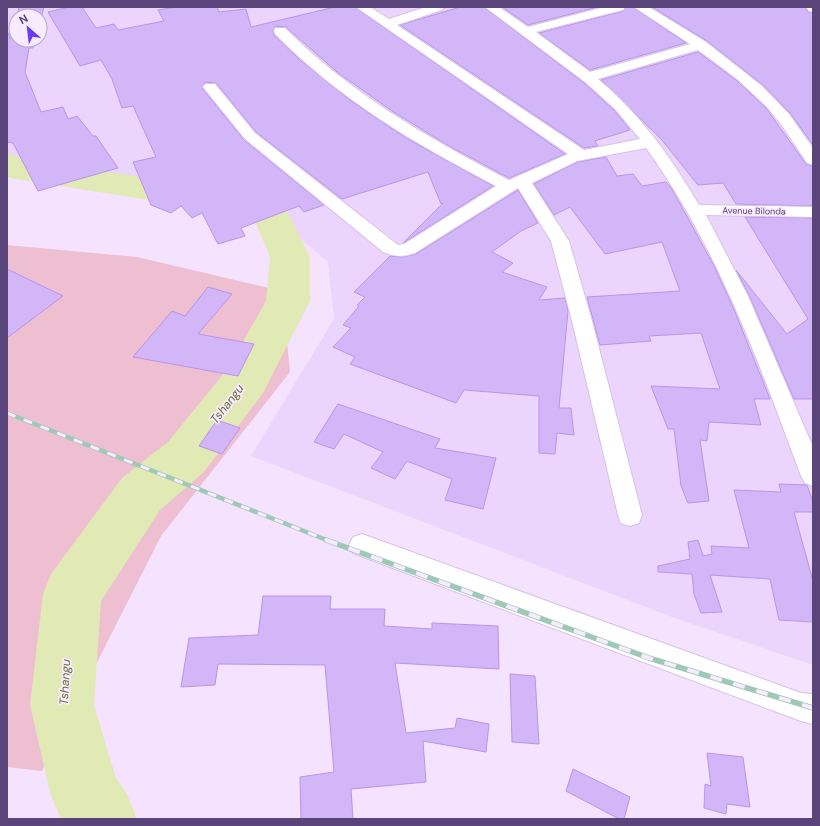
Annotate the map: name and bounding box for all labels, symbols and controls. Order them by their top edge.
north arrow [8,8,48,48]
text: N [16,11,30,27]
street label: Avenue Bilonda [722,204,786,218]
water label: Tshangu [207,381,248,427]
water label: Tshangu [56,659,74,705]

